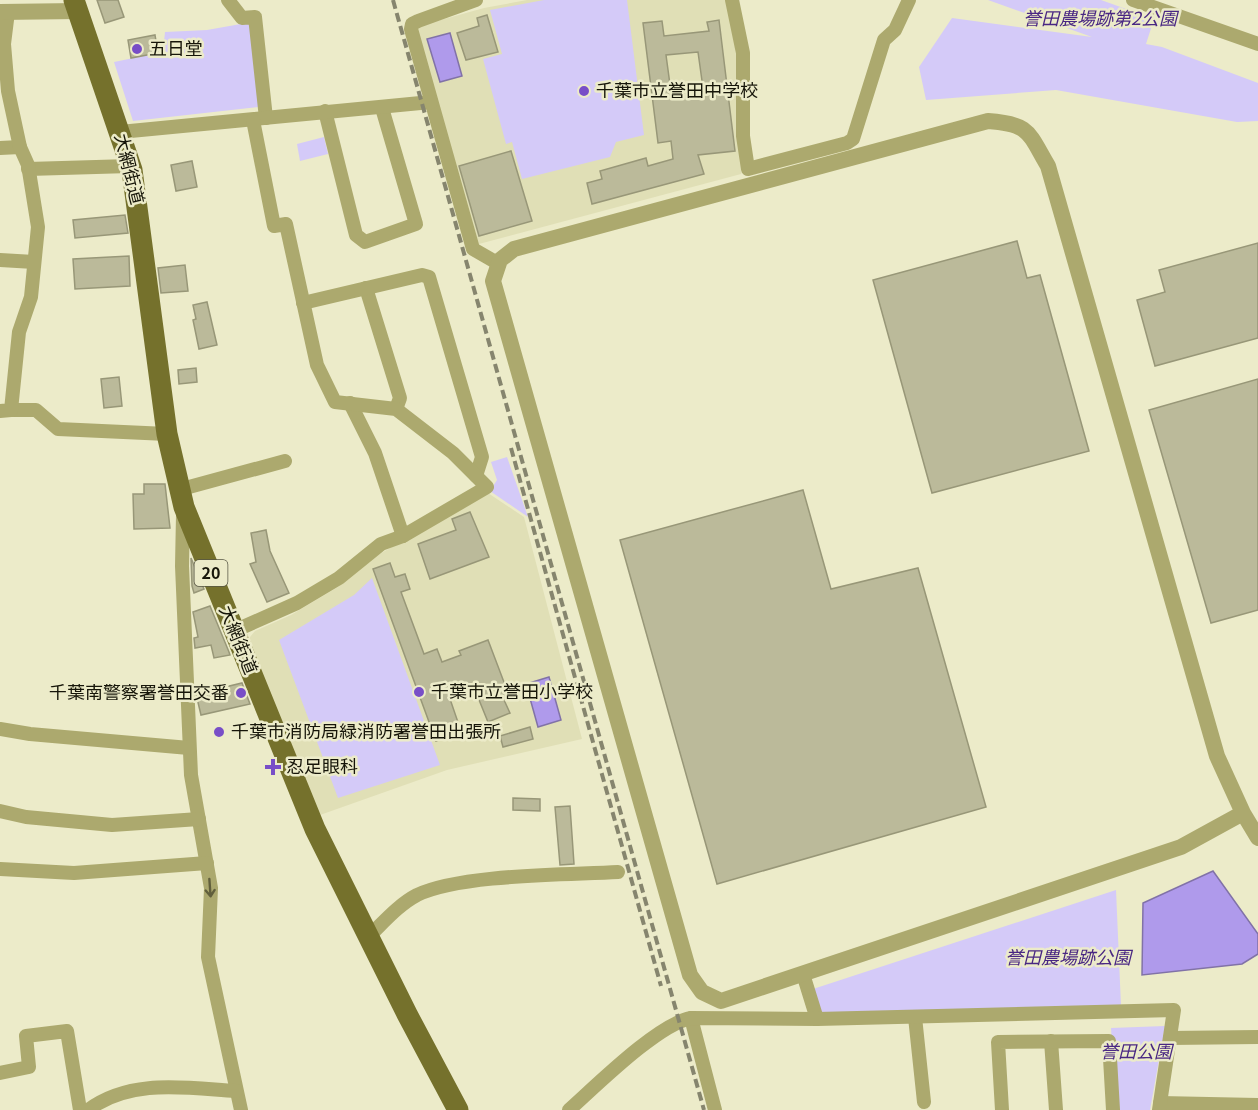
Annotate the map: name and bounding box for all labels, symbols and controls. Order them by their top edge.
park label: 誉田農場跡第2公園 [1023,4,1180,30]
place label: 五日堂 [149,34,203,60]
marker: 五日堂 [130,42,144,56]
place label: 千葉市立誉田中学校 [596,76,758,102]
marker: 千葉市立誉田中学校 [577,84,591,98]
street label: 大網街道 [110,130,152,207]
road number: 20 [194,560,228,586]
street label: 大網街道 [214,601,265,677]
place label: 千葉市立誉田小学校 [431,677,593,703]
place label: 千葉南警察署誉田交番 [49,678,229,704]
marker: 千葉市立誉田小学校 [412,685,426,699]
marker: 千葉南警察署誉田交番 [234,686,248,700]
place label: 千葉市消防局緑消防署誉田出張所 [231,717,501,743]
marker: 千葉市消防局緑消防署誉田出張所 [212,725,226,739]
place label: 忍足眼科 [286,752,358,778]
marker: 忍足眼科 [264,758,282,776]
one-way arrow [205,878,216,898]
park label: 誉田農場跡公園 [1005,943,1134,969]
park label: 誉田公園 [1100,1037,1175,1063]

